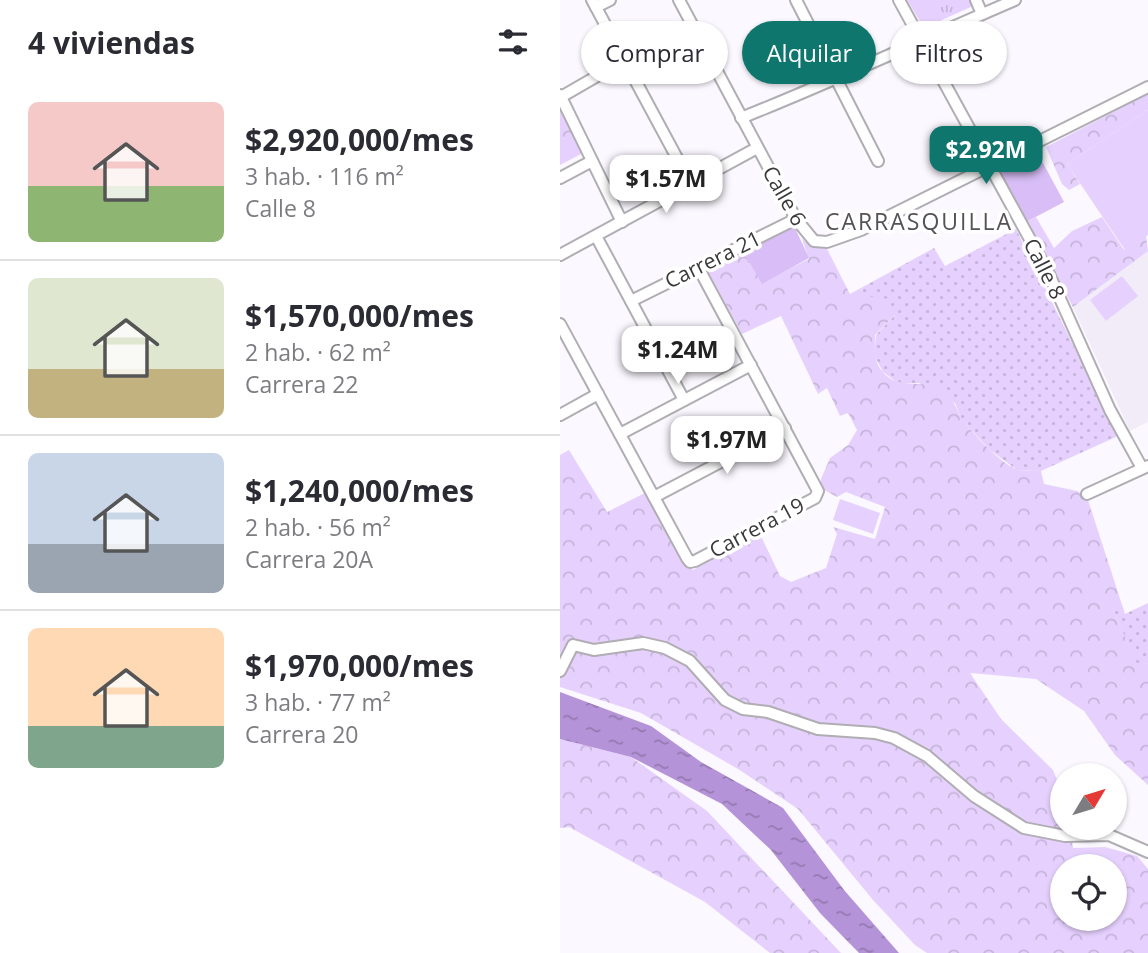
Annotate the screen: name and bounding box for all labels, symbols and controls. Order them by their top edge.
chip: Comprar [581,21,728,84]
chip: Alquilar [742,21,876,84]
chip: Filtros [890,21,1007,84]
text: 4 viviendas [28,22,195,63]
icon: filters [494,23,532,61]
text: $2,920,000/mes [245,119,474,160]
pin: $2.92M [929,127,1043,186]
icon: home [84,130,168,214]
text: $2.92M [946,133,1026,165]
pin: $1.57M [609,156,723,215]
text: 3 hab. · 116 m² [245,160,404,192]
street label: Calle 6 [757,160,813,231]
text: $1.57M [626,162,706,194]
text: Calle 8 [245,192,316,224]
district label: CARRASQUILLA [825,205,1013,237]
street label: Carrera 21 [660,224,765,294]
street label: Calle 8 [1018,233,1072,304]
text: $1,570,000/mes [245,295,474,336]
icon: home [84,306,168,390]
pin: $1.24M [621,326,735,386]
text: $1.24M [638,333,718,365]
text: 2 hab. · 62 m² [245,336,391,368]
text: Carrera 22 [245,368,358,400]
pin: $1.97M [670,416,784,476]
text: $1.97M [687,423,767,455]
text: $1,240,000/mes [245,470,474,511]
icon: home [84,481,168,565]
street label: Carrera 19 [704,490,809,564]
text: 2 hab. · 56 m² [245,511,391,543]
text: Carrera 20A [245,543,373,575]
text: $1,970,000/mes [245,645,474,686]
icon: home [84,656,168,740]
text: 3 hab. · 77 m² [245,686,391,718]
text: Carrera 20 [245,718,358,750]
north arrow [1050,763,1127,840]
map controls [1050,763,1127,931]
button: locate [1050,854,1127,931]

